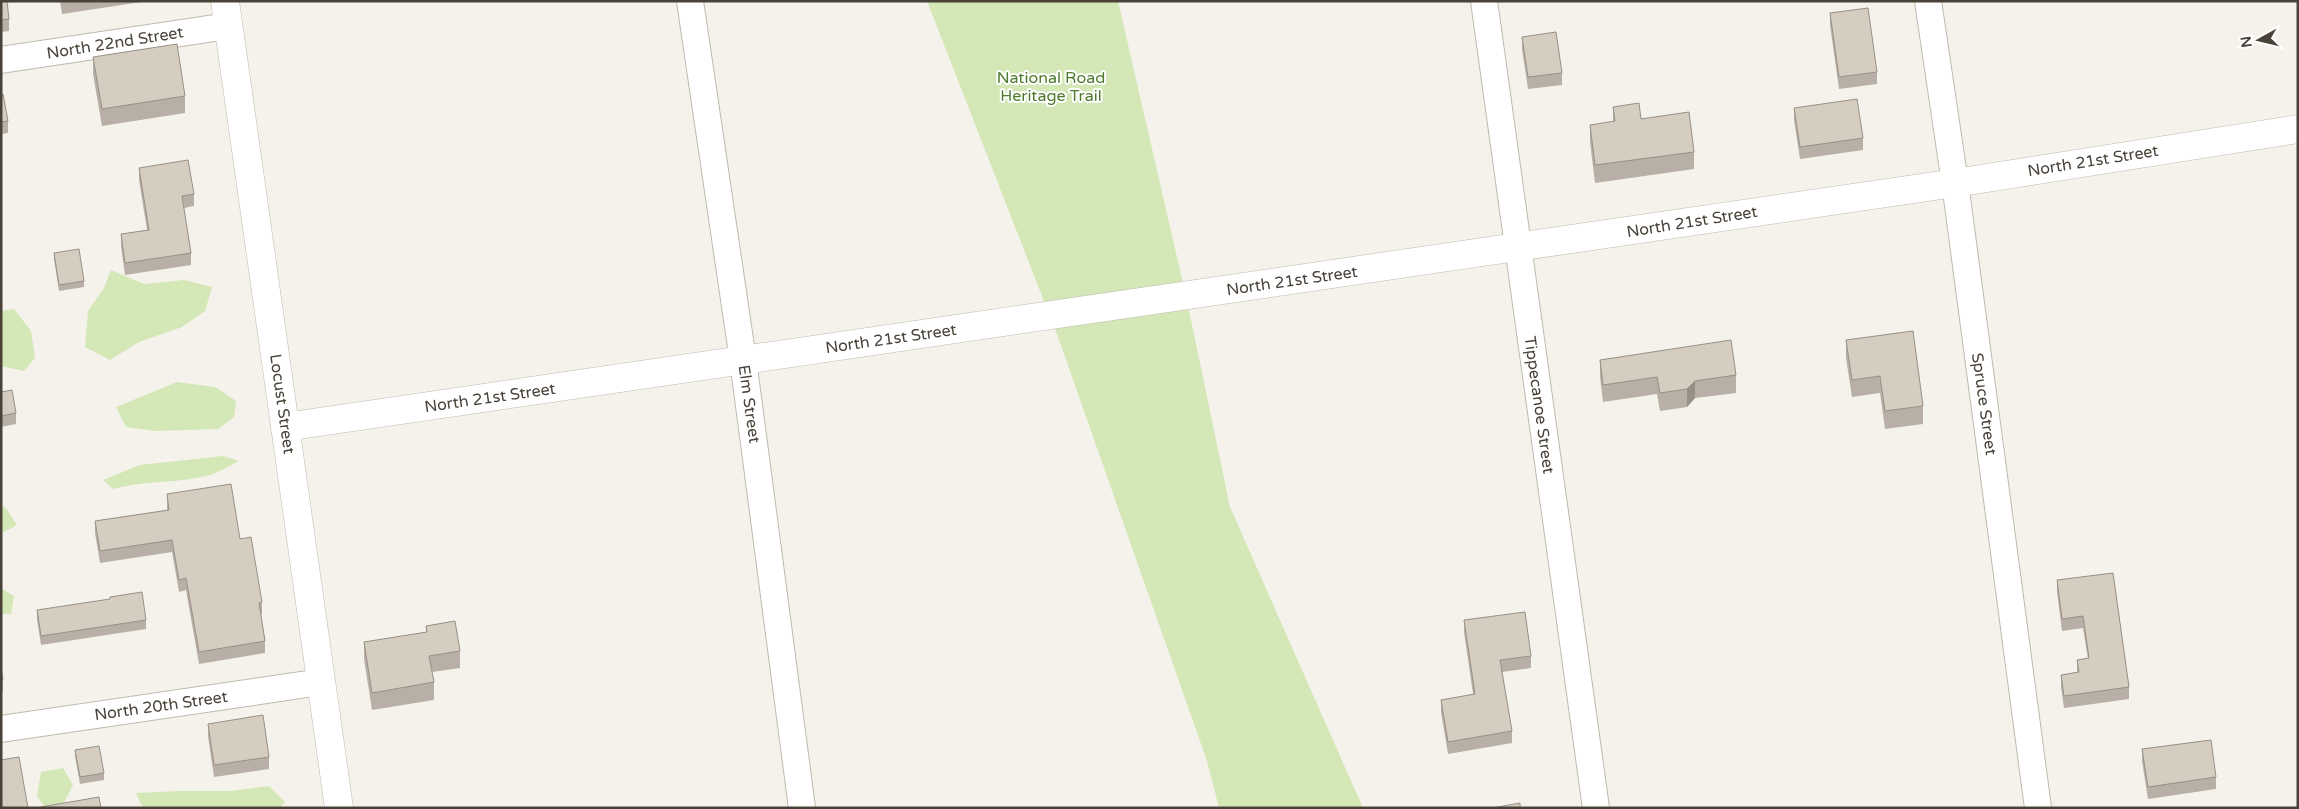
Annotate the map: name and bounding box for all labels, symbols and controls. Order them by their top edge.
north arrow [2234,15,2284,65]
street label: North 22nd Street [45,22,185,64]
text: N [2237,35,2256,48]
park label: National Road Heritage Trail [997,68,1105,106]
street label: North 21st Street [2026,141,2160,181]
street label: North 21st Street [1625,202,1759,242]
street label: North 21st Street [1225,262,1359,300]
street label: North 21st Street [824,320,958,358]
street label: Tippecanoe Street [1519,335,1559,475]
street label: Spruce Street [1967,352,2001,456]
street label: Locust Street [265,353,299,455]
street label: Elm Street [734,364,764,444]
street label: North 21st Street [423,379,557,417]
street label: North 20th Street [93,687,229,725]

